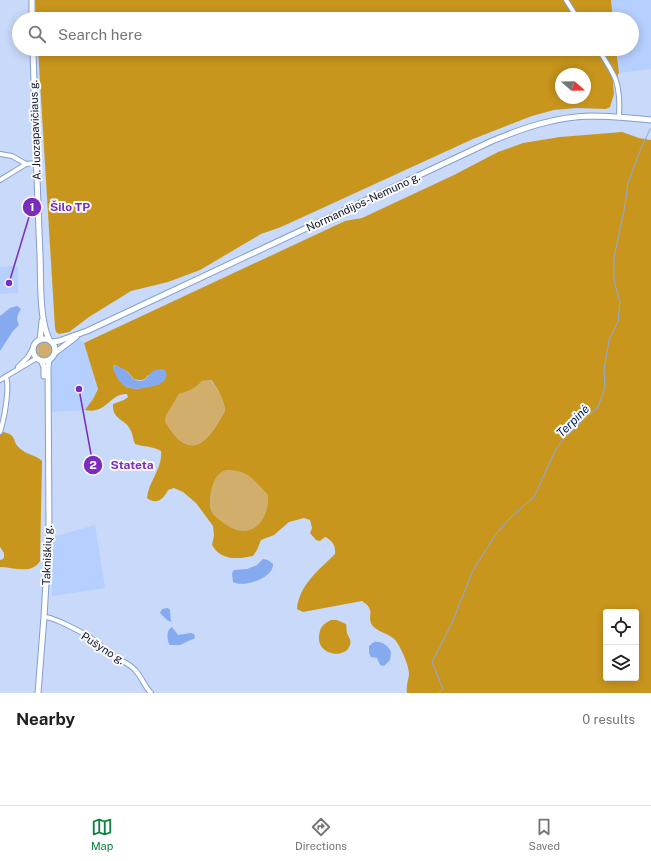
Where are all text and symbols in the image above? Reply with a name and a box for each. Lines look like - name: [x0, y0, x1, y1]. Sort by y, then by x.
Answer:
- search box: [12, 12, 639, 56]
- icon: search: [26, 23, 48, 45]
- text: Search here: [58, 26, 142, 43]
- north arrow: [555, 68, 591, 104]
- street label: A. Juozapavičiaus g.: [27, 80, 43, 180]
- street label: Normandijos-Nemuno g.: [304, 170, 422, 234]
- callout: Šilo TP: [22, 195, 98, 219]
- text: 1: [29, 200, 35, 214]
- text: Šilo TP: [50, 200, 90, 214]
- water label: Terpinė: [554, 402, 592, 440]
- callout: Stateta: [83, 453, 162, 477]
- text: 2: [89, 458, 97, 472]
- text: Stateta: [111, 458, 154, 472]
- street label: Takniškių g.: [40, 525, 54, 585]
- map controls: [603, 609, 639, 681]
- button: locate: [603, 609, 639, 645]
- street label: Pušyno g.: [79, 630, 127, 666]
- button: layers: [603, 645, 639, 681]
- text: Nearby: [16, 709, 75, 729]
- text: 0 results: [582, 712, 635, 727]
- tab: Map: [91, 816, 113, 852]
- tab: Directions: [295, 816, 347, 852]
- tab: Saved: [529, 816, 560, 852]

